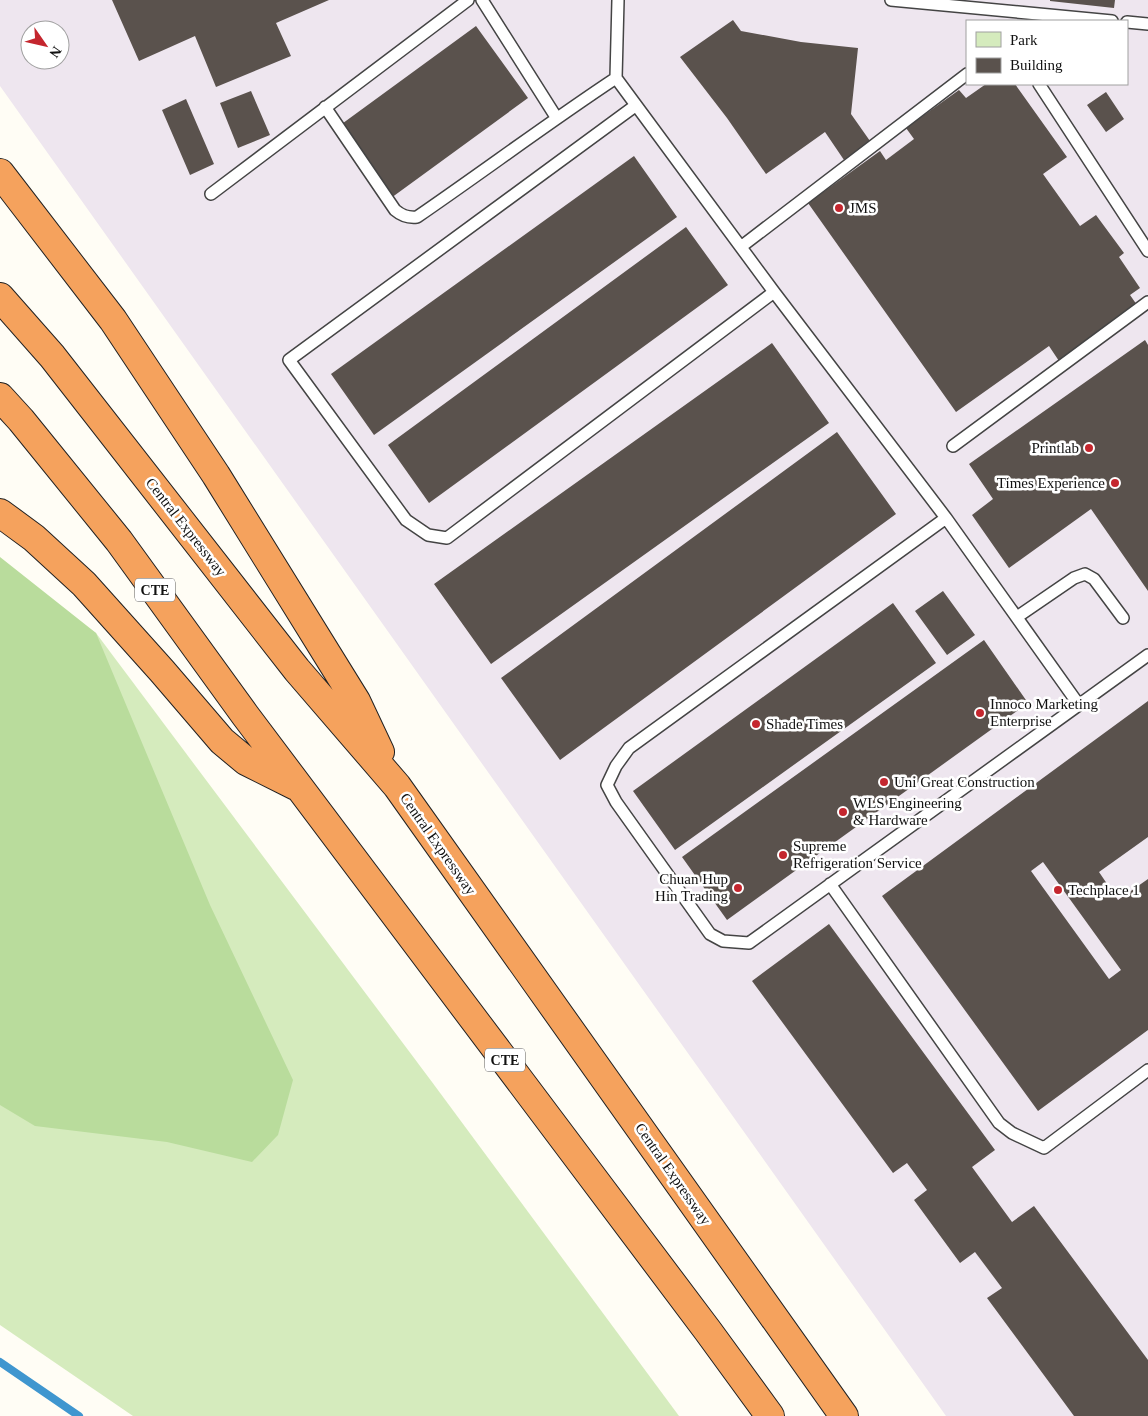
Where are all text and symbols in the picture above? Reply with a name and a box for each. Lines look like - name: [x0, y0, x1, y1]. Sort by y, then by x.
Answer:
- north arrow: [20, 20, 70, 70]
- legend: [966, 20, 1128, 85]
- text: Park: [1010, 32, 1038, 48]
- text: N: [46, 44, 64, 60]
- text: Building: [1010, 57, 1063, 73]
- place label: JMS: [849, 200, 877, 216]
- marker: JMS: [833, 202, 845, 214]
- place label: Printlab: [1032, 440, 1079, 456]
- marker: Printlab: [1083, 442, 1095, 454]
- street label: Central Expressway: [143, 475, 230, 580]
- place label: Times Experience: [997, 475, 1105, 491]
- marker: Times Experience: [1109, 477, 1121, 489]
- road number: CTE: [135, 578, 175, 602]
- place label: Innoco Marketing Enterprise: [990, 696, 1098, 729]
- marker: Innoco Marketing Enterprise: [974, 707, 986, 719]
- place label: Shade Times: [766, 716, 843, 732]
- marker: Shade Times: [750, 718, 762, 730]
- place label: Uni Great Construction: [894, 774, 1035, 790]
- marker: Uni Great Construction: [878, 776, 890, 788]
- street label: Central Expressway: [397, 790, 479, 898]
- place label: WLS Engineering & Hardware: [853, 795, 962, 828]
- marker: WLS Engineering & Hardware: [837, 806, 849, 818]
- place label: Supreme Refrigeration Service: [793, 838, 922, 871]
- marker: Supreme Refrigeration Service: [777, 849, 789, 861]
- place label: Chuan Hup Hin Trading: [655, 871, 728, 904]
- marker: Chuan Hup Hin Trading: [732, 882, 744, 894]
- place label: Techplace 1: [1068, 882, 1140, 898]
- marker: Techplace 1: [1052, 884, 1064, 896]
- road number: CTE: [485, 1048, 525, 1072]
- street label: Central Expressway: [632, 1120, 714, 1228]

